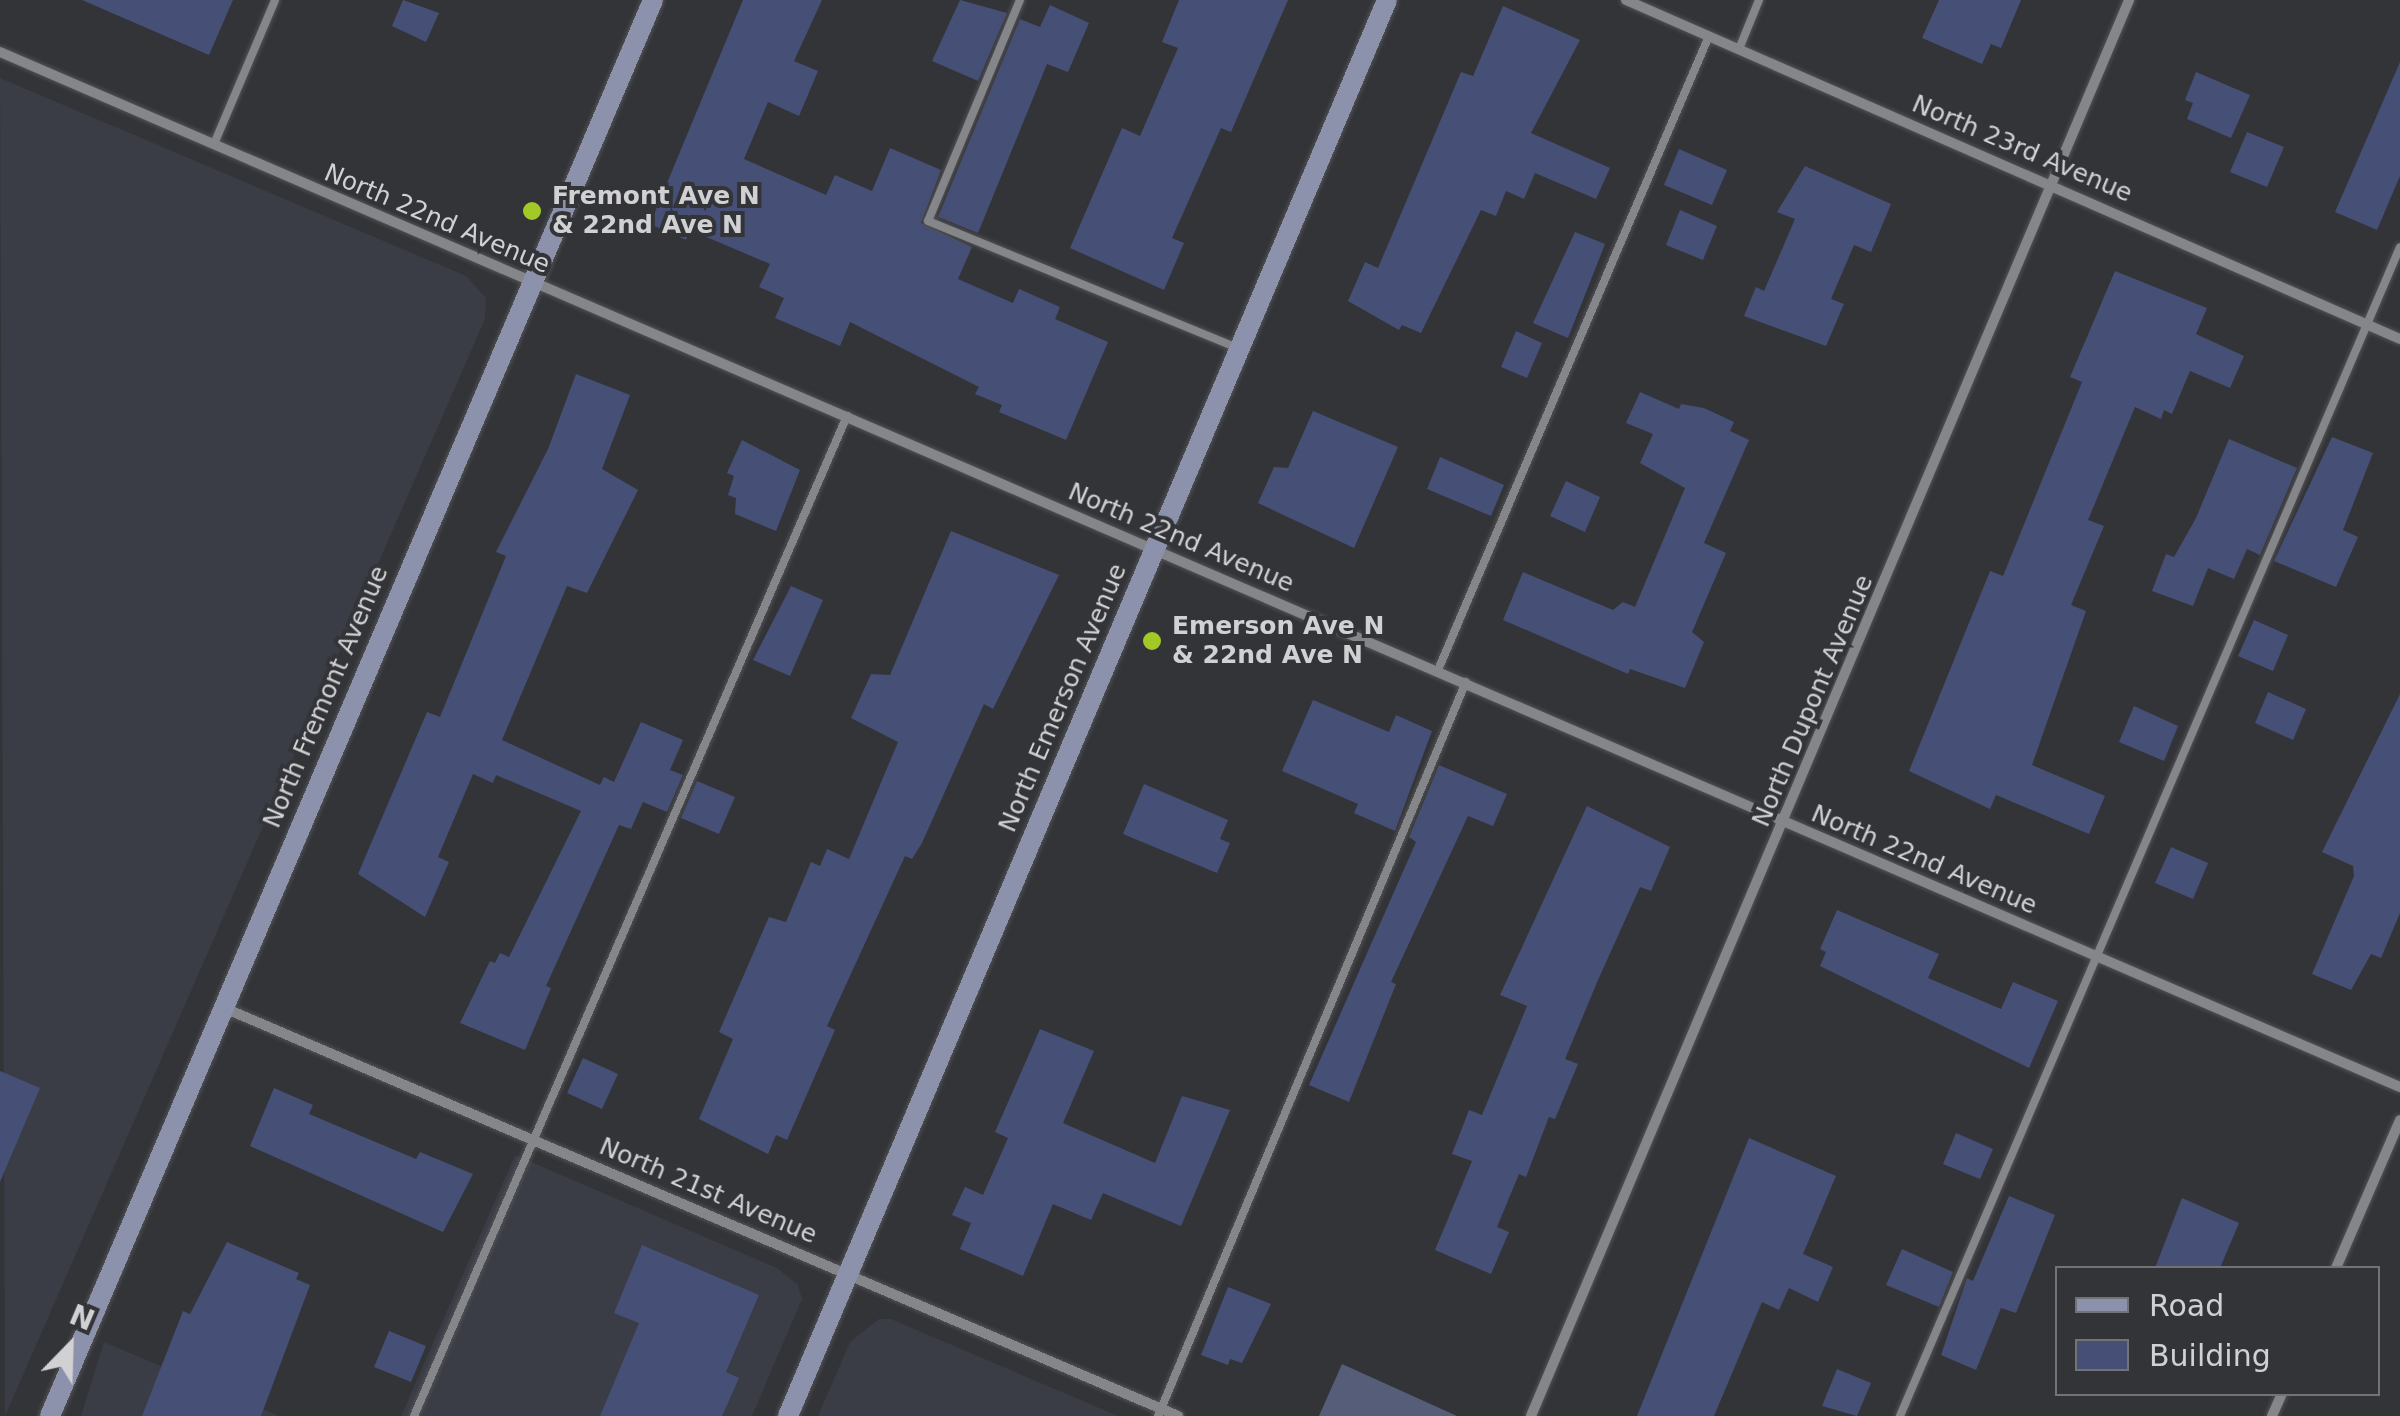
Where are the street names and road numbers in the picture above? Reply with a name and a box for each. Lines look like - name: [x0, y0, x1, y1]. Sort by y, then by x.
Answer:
- street label: North 23rd Avenue: [1907, 89, 2137, 209]
- street label: North 22nd Avenue: [320, 158, 554, 280]
- street label: North 22nd Avenue: [1064, 477, 1298, 599]
- street label: North Emerson Avenue: [993, 559, 1133, 837]
- street label: North Fremont Avenue: [257, 562, 395, 832]
- street label: North Dupont Avenue: [1746, 571, 1880, 831]
- street label: North 22nd Avenue: [1807, 799, 2041, 921]
- street label: North 21st Avenue: [595, 1132, 821, 1250]

